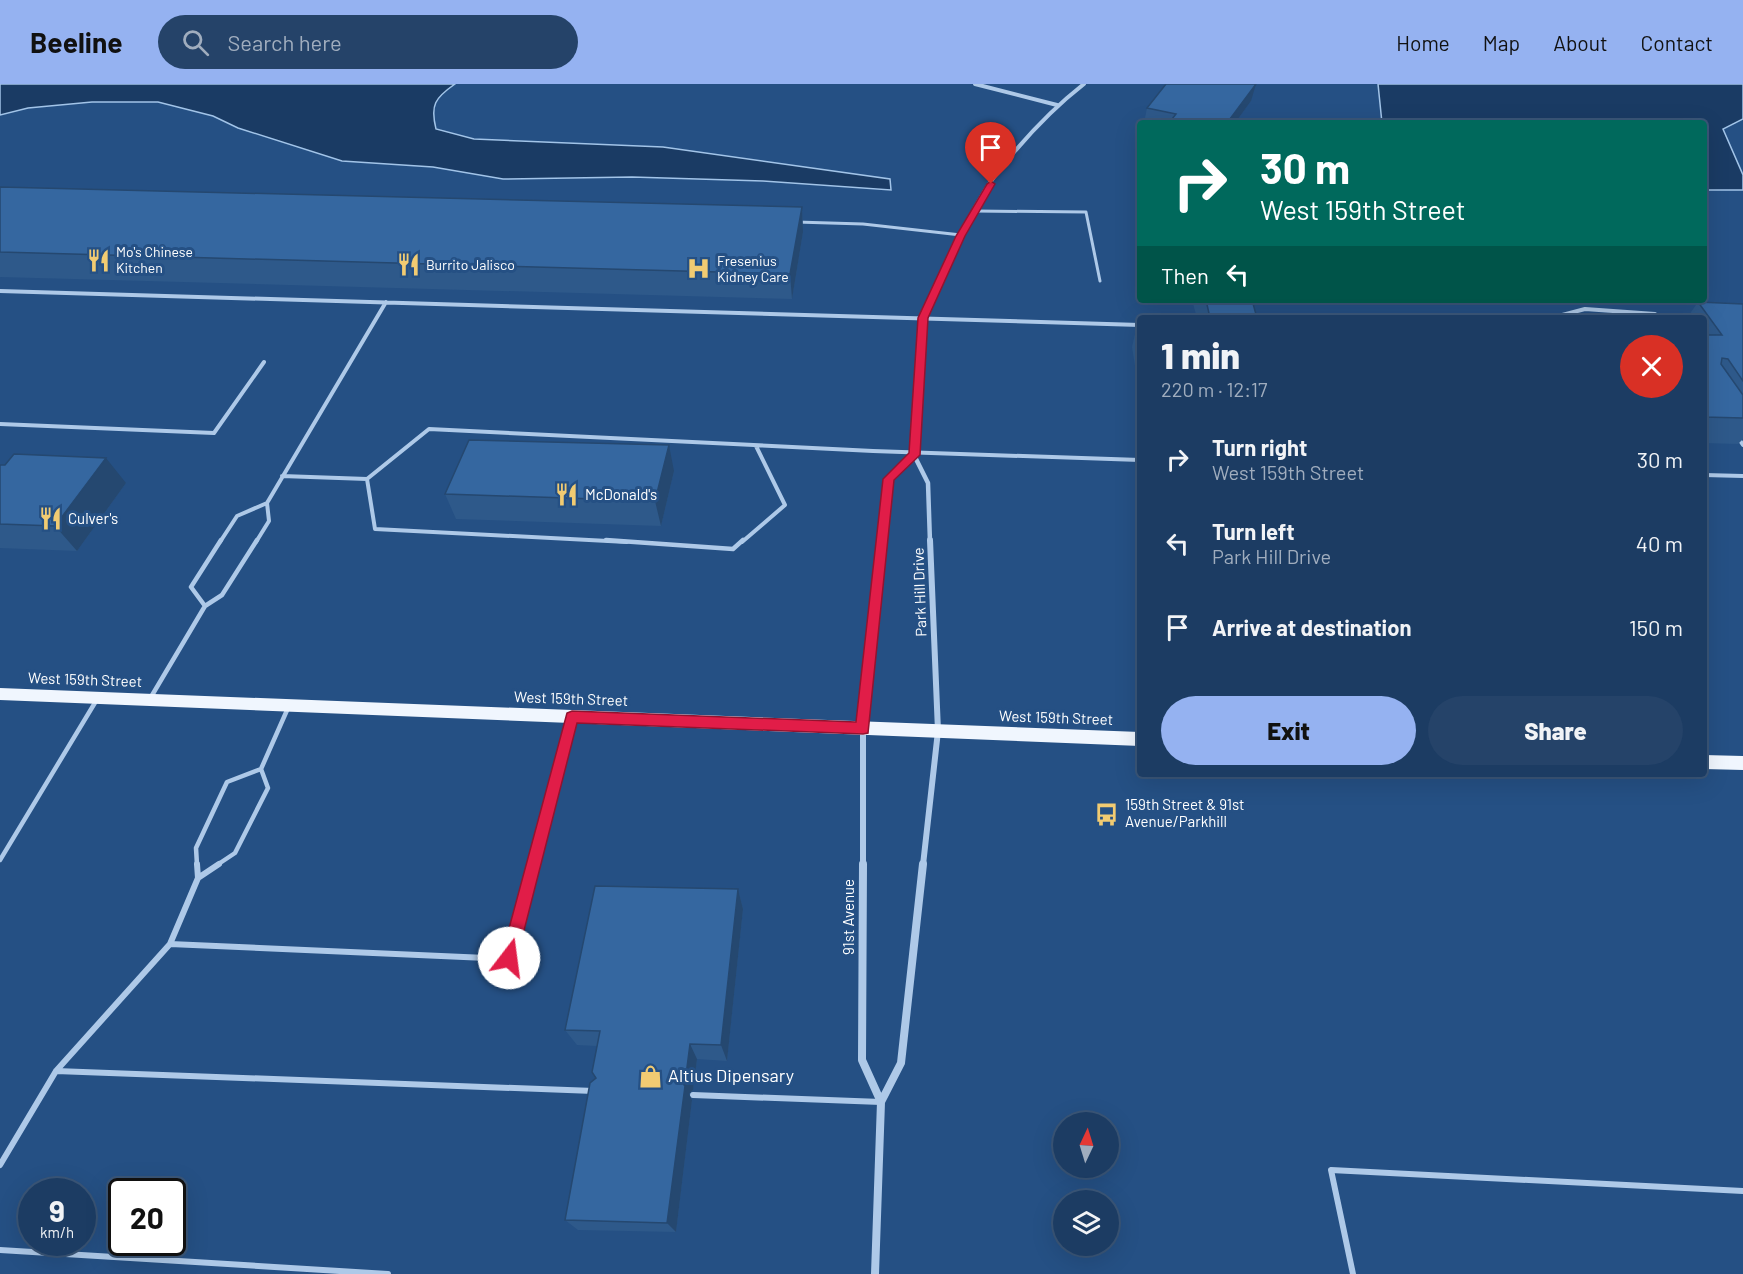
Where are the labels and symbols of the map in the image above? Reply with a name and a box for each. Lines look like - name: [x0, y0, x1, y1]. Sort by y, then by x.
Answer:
- pin: [965, 122, 1016, 184]
- place label: Mo's Chinese Kitchen: [116, 243, 193, 276]
- restaurant icon: Mo's Chinese Kitchen: [85, 247, 111, 273]
- restaurant icon: Burrito Jalisco: [395, 252, 421, 278]
- place label: Fresenius Kidney Care: [717, 252, 789, 285]
- place label: Burrito Jalisco: [426, 256, 515, 273]
- hospital icon: Fresenius Kidney Care: [686, 256, 712, 282]
- restaurant icon: McDonald's: [554, 482, 580, 508]
- place label: McDonald's: [585, 485, 657, 503]
- restaurant icon: Culver's: [37, 506, 63, 532]
- place label: Culver's: [68, 509, 118, 527]
- street label: Park Hill Drive: [908, 547, 930, 637]
- street label: West 159th Street: [28, 668, 142, 690]
- street label: West 159th Street: [514, 687, 628, 709]
- street label: West 159th Street: [999, 706, 1113, 728]
- place label: 159th Street & 91st Avenue/Parkhill: [1125, 795, 1245, 830]
- bus stop icon: 159th Street & 91st Avenue/Parkhill: [1094, 801, 1120, 827]
- street label: 91st Avenue: [839, 879, 857, 955]
- position arrow: [477, 926, 541, 990]
- shop icon: Altius Dipensary: [637, 1063, 663, 1089]
- place label: Altius Dipensary: [668, 1064, 794, 1086]
- north arrow: [1053, 1112, 1119, 1178]
- speed limit sign: 20: [108, 1178, 186, 1256]

